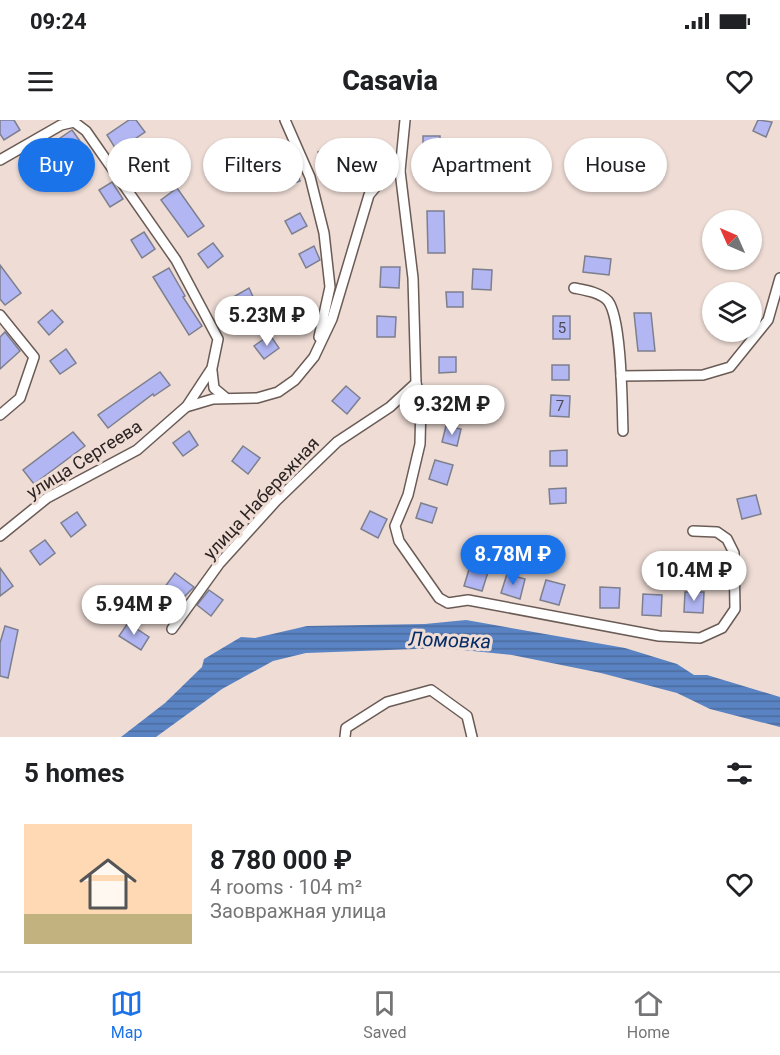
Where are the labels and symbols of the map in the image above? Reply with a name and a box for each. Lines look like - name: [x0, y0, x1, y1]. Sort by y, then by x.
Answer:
- north arrow: [702, 210, 762, 270]
- pin: 5.23M ₽: [212, 296, 322, 347]
- house number: 5: [558, 319, 566, 337]
- pin: 9.32M ₽: [397, 385, 507, 436]
- house number: 7: [556, 397, 564, 415]
- street label: улица Сергеева: [23, 415, 145, 503]
- street label: улица Набережная: [199, 433, 323, 563]
- pin: 8.78M ₽: [458, 535, 568, 586]
- pin: 10.4M ₽: [639, 551, 749, 602]
- pin: 5.94M ₽: [79, 585, 189, 636]
- water label: Ломовка: [407, 627, 492, 653]

